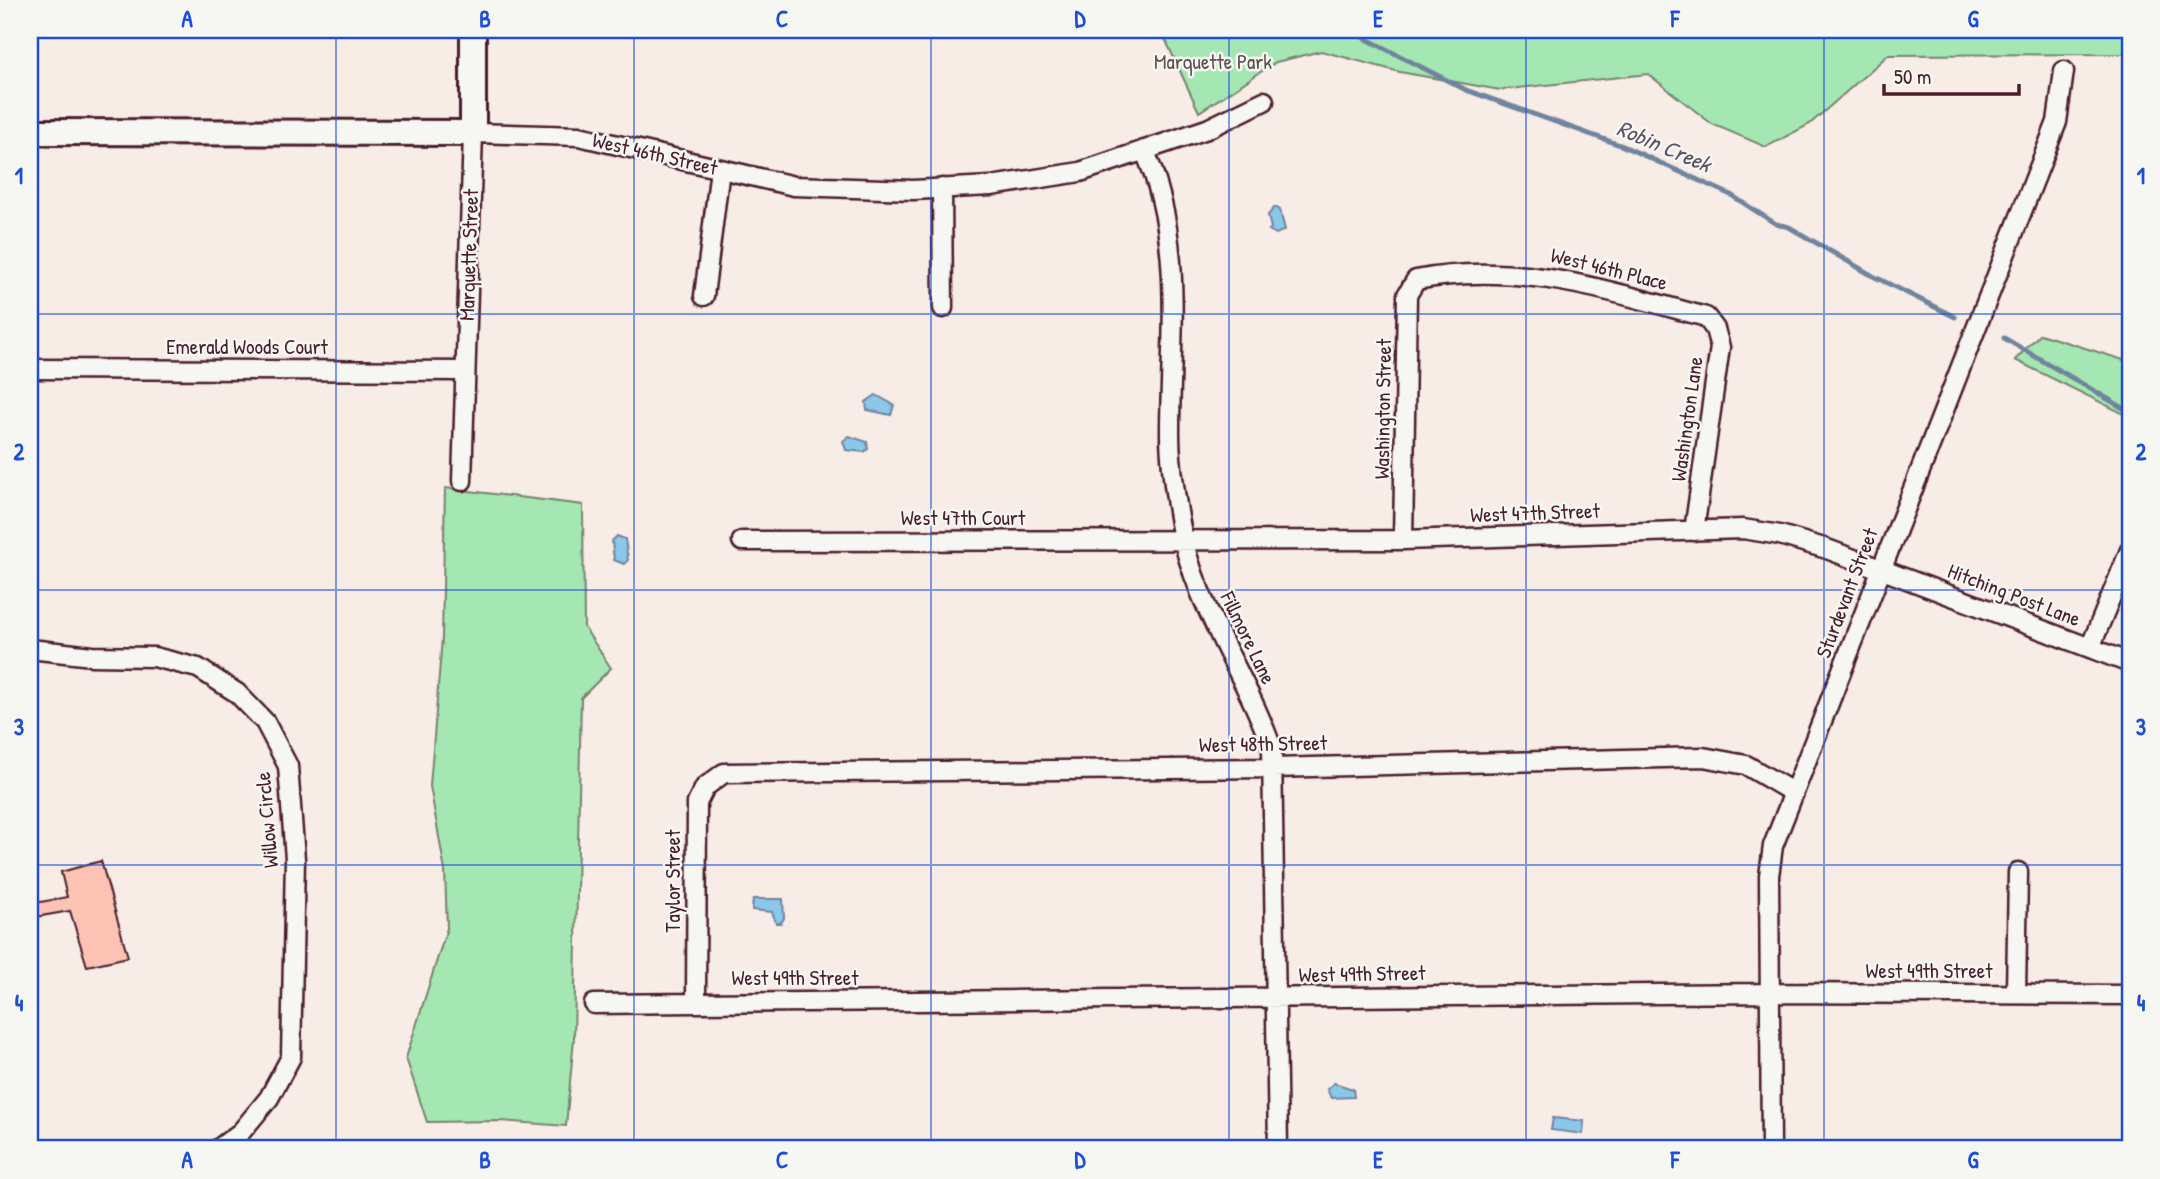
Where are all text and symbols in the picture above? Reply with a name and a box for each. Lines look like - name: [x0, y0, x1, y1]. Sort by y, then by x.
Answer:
- text: A: [181, 3, 193, 34]
- text: B: [479, 3, 491, 34]
- text: C: [776, 3, 788, 34]
- text: D: [1075, 3, 1087, 34]
- text: E: [1373, 3, 1384, 34]
- text: F: [1670, 3, 1681, 34]
- text: G: [1967, 3, 1979, 34]
- park label: Marquette Park: [1154, 47, 1272, 76]
- scale bar: [1884, 52, 2018, 96]
- text: 50 m: [1894, 62, 1931, 91]
- water label: Robin Creek: [1612, 112, 1718, 180]
- street label: West 46th Street: [590, 125, 721, 182]
- text: 1: [15, 160, 23, 191]
- text: 1: [2137, 160, 2145, 191]
- street label: Marquette Street: [452, 188, 485, 321]
- street label: West 46th Place: [1548, 240, 1670, 297]
- street label: Emerald Woods Court: [166, 332, 329, 361]
- street label: Washington Street: [1367, 338, 1398, 479]
- street label: Washington Lane: [1663, 355, 1710, 483]
- text: 2: [14, 436, 25, 467]
- text: 2: [2136, 436, 2147, 467]
- street label: West 47th Street: [1470, 496, 1601, 529]
- street label: West 47th Court: [901, 503, 1026, 532]
- street label: Sturdevant Street: [1808, 523, 1885, 662]
- street label: Hitching Post Lane: [1944, 556, 2085, 633]
- street label: Fillmore Lane: [1213, 586, 1283, 689]
- text: 3: [14, 711, 24, 742]
- text: 3: [2136, 711, 2146, 742]
- street label: West 48th Street: [1199, 728, 1328, 759]
- street label: Willow Circle: [248, 771, 285, 869]
- street label: Taylor Street: [658, 829, 687, 932]
- street label: West 49th Street: [1866, 956, 1993, 985]
- street label: West 49th Street: [1298, 958, 1426, 989]
- street label: West 49th Street: [732, 963, 859, 992]
- text: 4: [15, 987, 24, 1018]
- text: 4: [2137, 987, 2146, 1018]
- text: A: [181, 1144, 193, 1175]
- text: B: [479, 1144, 491, 1175]
- text: C: [776, 1144, 788, 1175]
- text: D: [1075, 1144, 1087, 1175]
- text: E: [1373, 1144, 1384, 1175]
- text: F: [1670, 1144, 1681, 1175]
- text: G: [1967, 1144, 1979, 1175]

